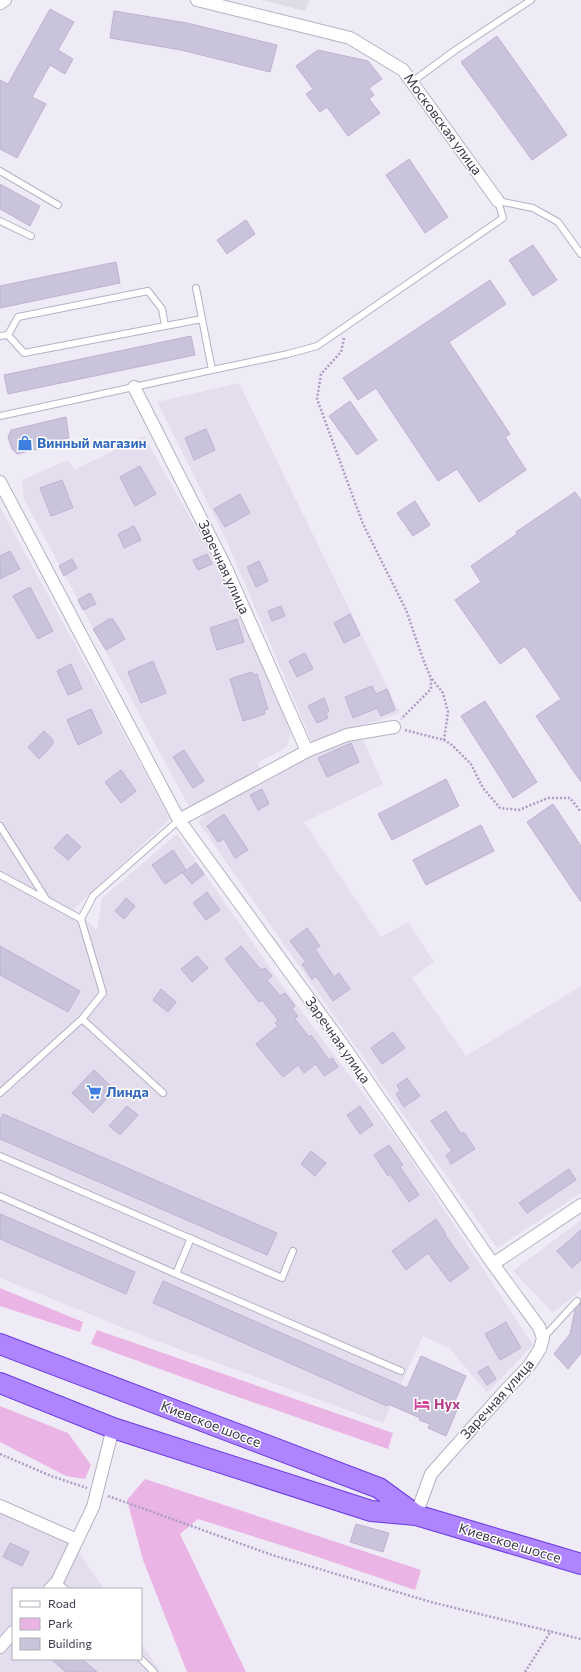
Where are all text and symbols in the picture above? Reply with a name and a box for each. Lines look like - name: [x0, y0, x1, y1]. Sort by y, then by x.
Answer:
- street label: Московская улица: [401, 70, 486, 178]
- shop icon: Винный магазин: [16, 434, 34, 452]
- place label: Винный магазин: [37, 434, 147, 451]
- street label: Заречная улица: [195, 517, 254, 617]
- street label: Заречная улица: [302, 993, 375, 1086]
- supermarket icon: Линда: [85, 1083, 103, 1101]
- place label: Линда: [106, 1083, 149, 1100]
- street label: Заречная улица: [456, 1355, 537, 1442]
- hotel icon: Нух: [413, 1395, 431, 1413]
- place label: Нух: [434, 1395, 460, 1412]
- street label: Киевское шоссе: [159, 1397, 264, 1450]
- street label: Киевское шоссе: [457, 1519, 563, 1566]
- legend: [12, 1588, 142, 1660]
- text: Road: [48, 1596, 76, 1610]
- text: Park: [48, 1616, 74, 1630]
- text: Building: [48, 1636, 92, 1650]

